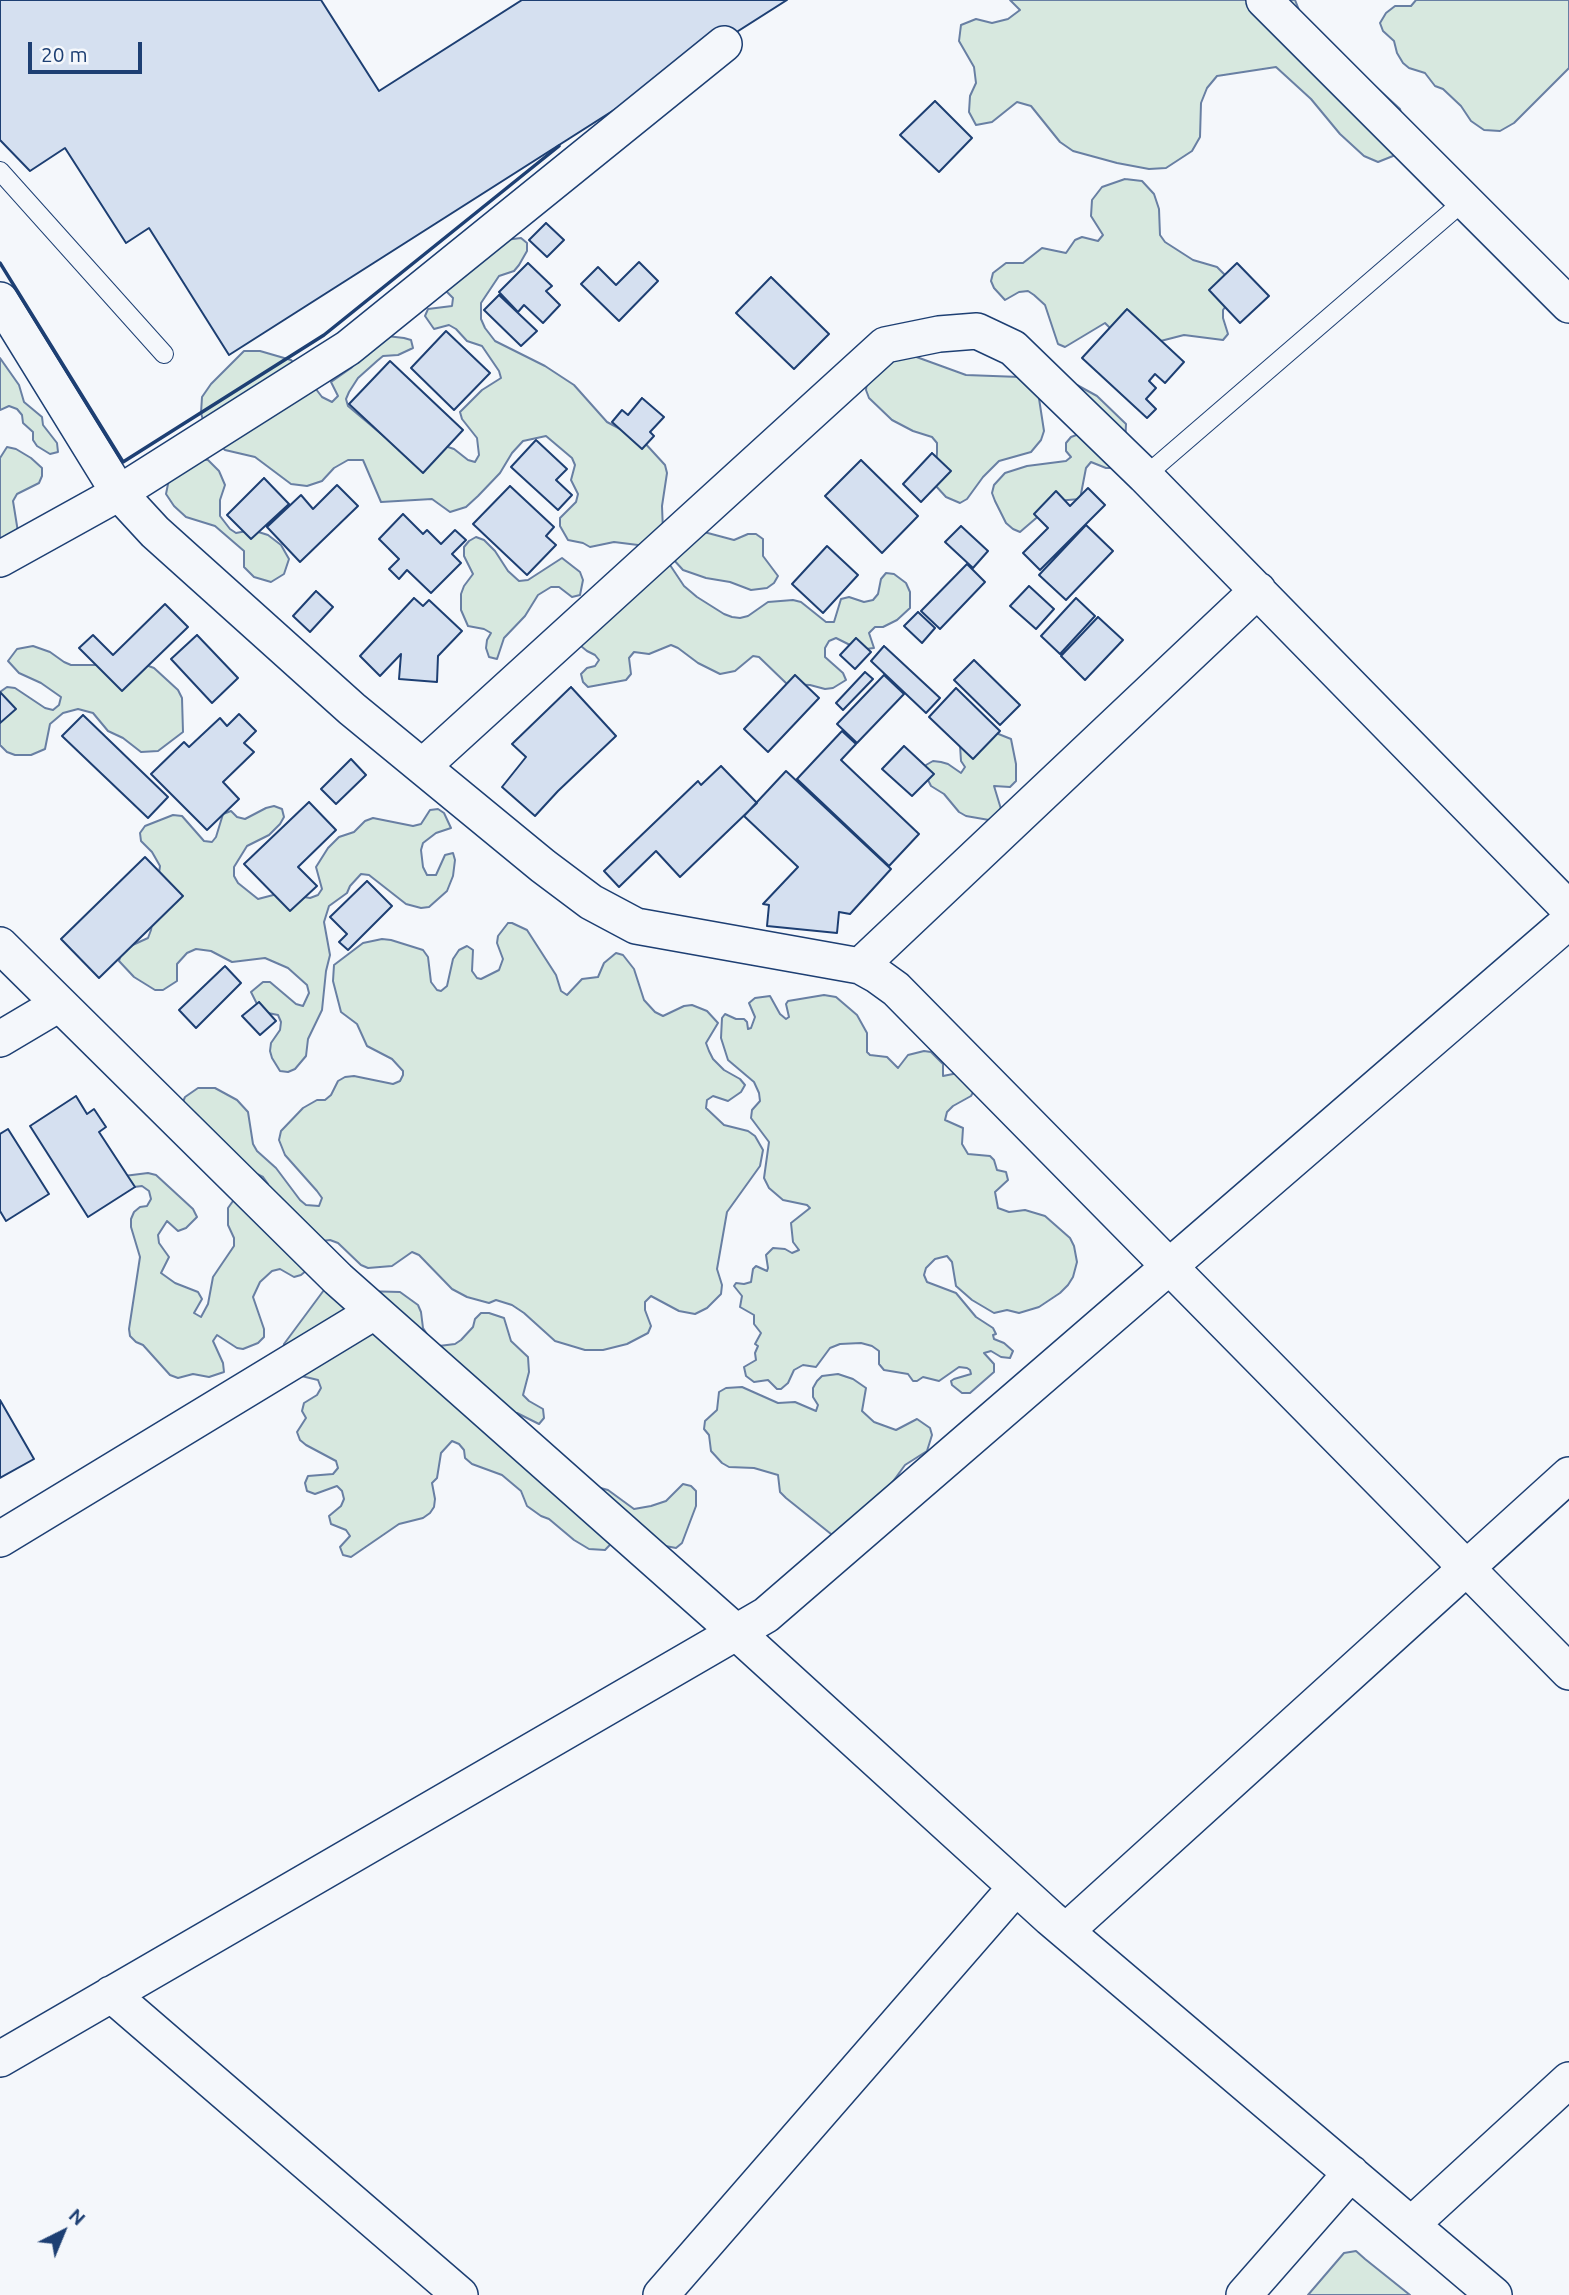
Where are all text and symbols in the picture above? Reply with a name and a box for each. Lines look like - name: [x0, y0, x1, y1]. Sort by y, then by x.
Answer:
- scale bar: [32, 28, 145, 72]
- text: 20 m: [41, 42, 88, 66]
- north arrow: [28, 2197, 98, 2267]
- text: N: [65, 2204, 90, 2230]

